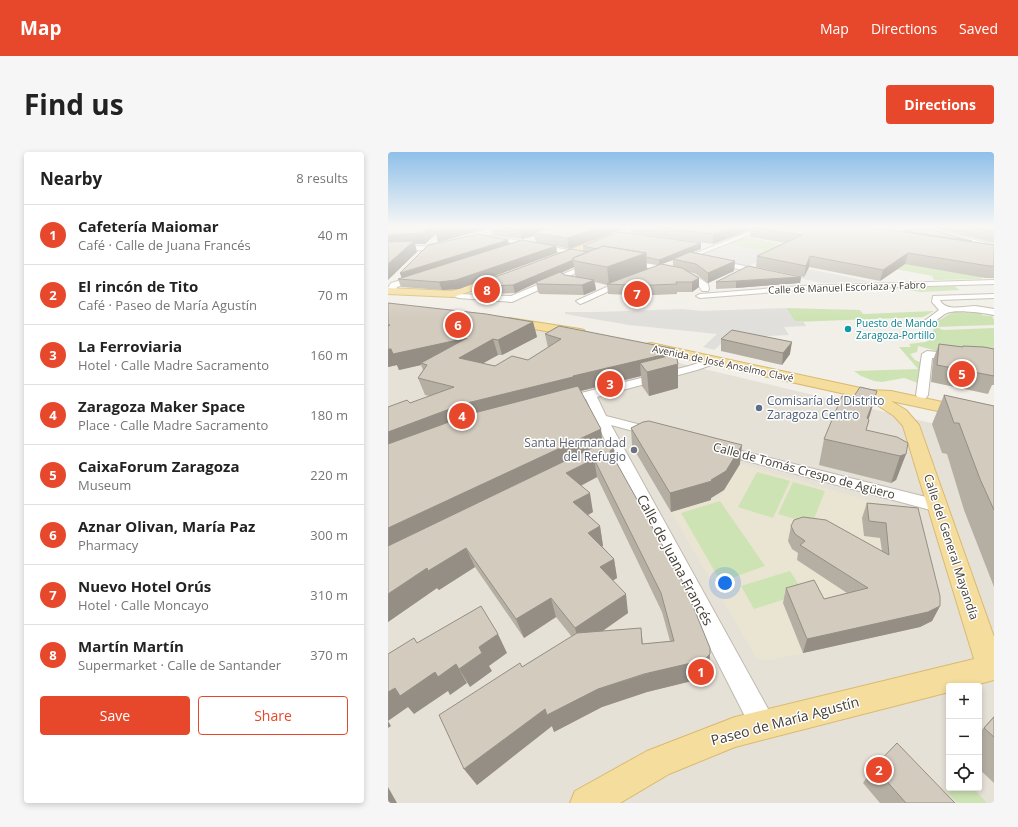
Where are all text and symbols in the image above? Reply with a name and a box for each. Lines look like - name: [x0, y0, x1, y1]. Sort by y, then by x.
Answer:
- text: Map: [20, 15, 61, 41]
- text: Map: [820, 19, 849, 38]
- text: Directions: [871, 19, 937, 38]
- text: Saved: [959, 19, 998, 38]
- text: Find us: [24, 85, 124, 123]
- button: Directions: [886, 85, 994, 124]
- text: Nearby: [40, 167, 102, 190]
- text: 8 results: [296, 169, 348, 187]
- text: Cafetería Maiomar: [78, 216, 219, 236]
- text: 1: [49, 226, 57, 244]
- text: 40 m: [318, 226, 348, 244]
- text: Café · Calle de Juana Francés: [78, 236, 251, 254]
- pin: 8: [474, 275, 500, 305]
- text: El rincón de Tito: [78, 276, 198, 296]
- street label: Calle de Manuel Escoriaza y Fabro: [768, 277, 926, 297]
- pin: 7: [624, 279, 650, 309]
- text: 2: [49, 286, 57, 304]
- text: 70 m: [318, 286, 348, 304]
- text: Café · Paseo de María Agustín: [78, 296, 257, 314]
- pin: 6: [445, 310, 471, 340]
- place label: Puesto de Mando Zaragoza-Portillo: [856, 316, 938, 342]
- marker: Puesto de Mando Zaragoza-Portillo: [843, 324, 853, 334]
- text: La Ferroviaria: [78, 336, 182, 356]
- street label: Avenida de José Anselmo Clavé: [651, 341, 795, 385]
- text: 3: [49, 346, 57, 364]
- text: 160 m: [310, 346, 348, 364]
- text: Hotel · Calle Madre Sacramento: [78, 356, 269, 374]
- pin: 5: [949, 359, 975, 389]
- pin: 3: [597, 369, 623, 399]
- place label: Comisaría de Distrito Zaragoza Centro: [767, 392, 884, 423]
- text: Zaragoza Maker Space: [78, 396, 245, 416]
- pin: 4: [449, 401, 475, 431]
- marker: Comisaría de Distrito Zaragoza Centro: [754, 403, 764, 413]
- text: 4: [49, 406, 57, 424]
- text: 180 m: [310, 406, 348, 424]
- text: Place · Calle Madre Sacramento: [78, 416, 268, 434]
- place label: Santa Hermandad del Refugio: [524, 434, 626, 465]
- street label: Calle de Tomás Crespo de Agüero: [711, 438, 897, 503]
- marker: Santa Hermandad del Refugio: [629, 445, 639, 455]
- text: CaixaForum Zaragoza: [78, 456, 240, 476]
- text: 5: [49, 466, 57, 484]
- text: 220 m: [310, 466, 348, 484]
- street label: Calle del General Mayandía: [920, 472, 983, 622]
- text: Museum: [78, 476, 131, 494]
- street label: Calle de Juana Francés: [633, 491, 718, 629]
- text: Aznar Olivan, María Paz: [78, 516, 255, 536]
- text: 6: [49, 526, 57, 544]
- text: 300 m: [310, 526, 348, 544]
- text: Pharmacy: [78, 536, 138, 554]
- your location: [715, 573, 735, 593]
- text: Nuevo Hotel Orús: [78, 576, 211, 596]
- text: 7: [49, 586, 57, 604]
- text: 310 m: [310, 586, 348, 604]
- text: Hotel · Calle Moncayo: [78, 596, 209, 614]
- text: Martín Martín: [78, 636, 184, 656]
- text: 8: [49, 646, 57, 664]
- text: 370 m: [310, 646, 348, 664]
- text: Supermarket · Calle de Santander: [78, 656, 281, 674]
- pin: 1: [688, 657, 714, 687]
- map controls: [946, 683, 982, 791]
- button: +: [946, 683, 982, 719]
- street label: Paseo de María Agustín: [709, 692, 861, 749]
- button: Save: [40, 696, 190, 735]
- button: Share: [198, 696, 348, 735]
- button: −: [946, 719, 982, 755]
- pin: 2: [866, 755, 892, 785]
- button: locate: [946, 755, 982, 791]

